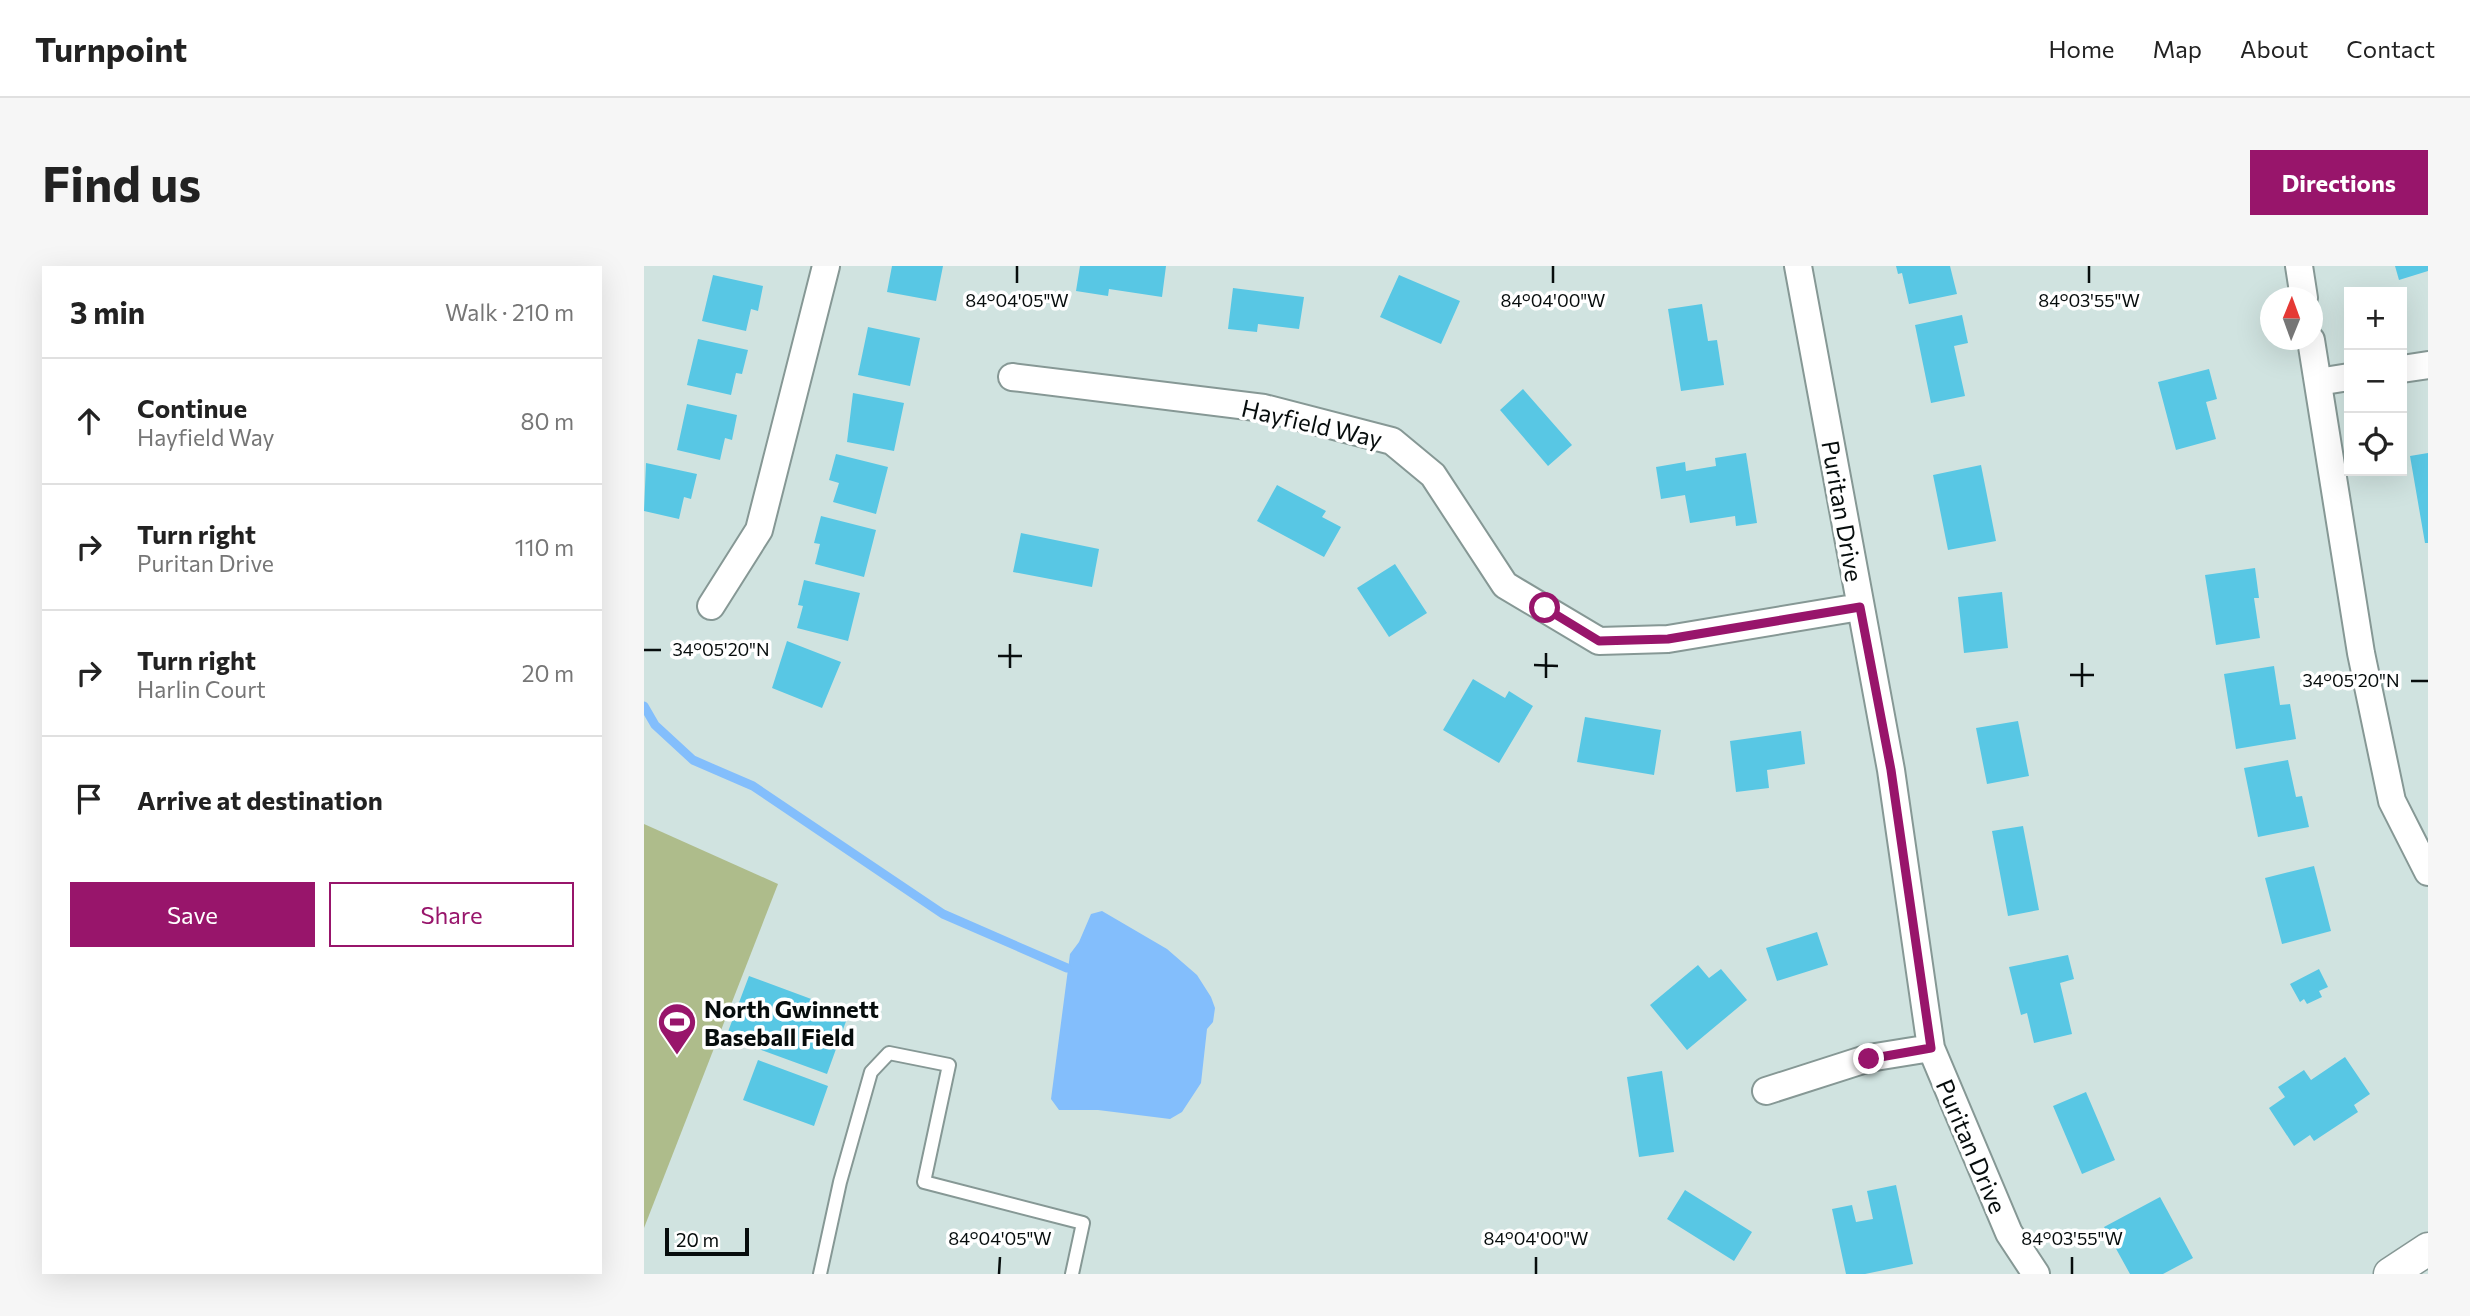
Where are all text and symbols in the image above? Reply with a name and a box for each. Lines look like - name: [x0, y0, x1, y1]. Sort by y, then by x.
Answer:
- text: Turnpoint: [35, 28, 187, 69]
- text: Home: [2049, 34, 2115, 63]
- text: Map: [2153, 34, 2202, 63]
- text: About: [2240, 34, 2308, 63]
- text: Contact: [2346, 34, 2435, 63]
- button: Directions: [2250, 150, 2428, 215]
- text: Find us: [42, 152, 201, 212]
- north arrow: [2260, 287, 2323, 350]
- map controls: [2344, 287, 2407, 476]
- button: +: [2344, 287, 2407, 350]
- text: 84°04'05"W: [965, 289, 1069, 311]
- text: 84°04'00"W: [1501, 289, 1605, 311]
- text: 84°03'55"W: [2038, 289, 2140, 311]
- text: 3 min: [70, 293, 145, 330]
- text: Walk · 210 m: [445, 298, 574, 326]
- button: −: [2344, 350, 2407, 413]
- text: Continue: [137, 392, 247, 423]
- street label: Hayfield Way: [1239, 393, 1385, 453]
- icon: ahead: [70, 402, 108, 440]
- text: 80 m: [521, 407, 574, 435]
- button: locate: [2344, 413, 2407, 476]
- text: Hayfield Way: [137, 423, 274, 451]
- street label: Puritan Drive: [1816, 438, 1870, 584]
- text: Turn right: [137, 518, 256, 549]
- icon: right: [70, 528, 108, 566]
- text: 110 m: [515, 533, 574, 561]
- text: Puritan Drive: [137, 549, 274, 577]
- route start: [1529, 592, 1560, 623]
- text: 34°05'20"N: [672, 638, 770, 660]
- text: Turn right: [137, 644, 256, 675]
- icon: right: [70, 654, 108, 692]
- text: 20 m: [522, 659, 574, 687]
- text: 34°05'20"N: [2302, 669, 2400, 691]
- text: Harlin Court: [137, 675, 266, 703]
- icon: arrive: [70, 780, 108, 818]
- text: Arrive at destination: [137, 784, 383, 815]
- button: Save: [70, 882, 315, 947]
- button: Share: [329, 882, 574, 947]
- place label: North Gwinnett Baseball Field: [704, 994, 879, 1051]
- sports icon: North Gwinnett Baseball Field: [656, 1001, 698, 1056]
- route end: [1853, 1043, 1884, 1074]
- street label: Puritan Drive: [1931, 1075, 2013, 1217]
- scale bar: [665, 1225, 749, 1257]
- text: 84°04'05"W: [948, 1227, 1052, 1249]
- text: 84°04'00"W: [1484, 1227, 1588, 1249]
- text: 84°03'55"W: [2021, 1227, 2123, 1249]
- text: 20 m: [676, 1228, 719, 1251]

